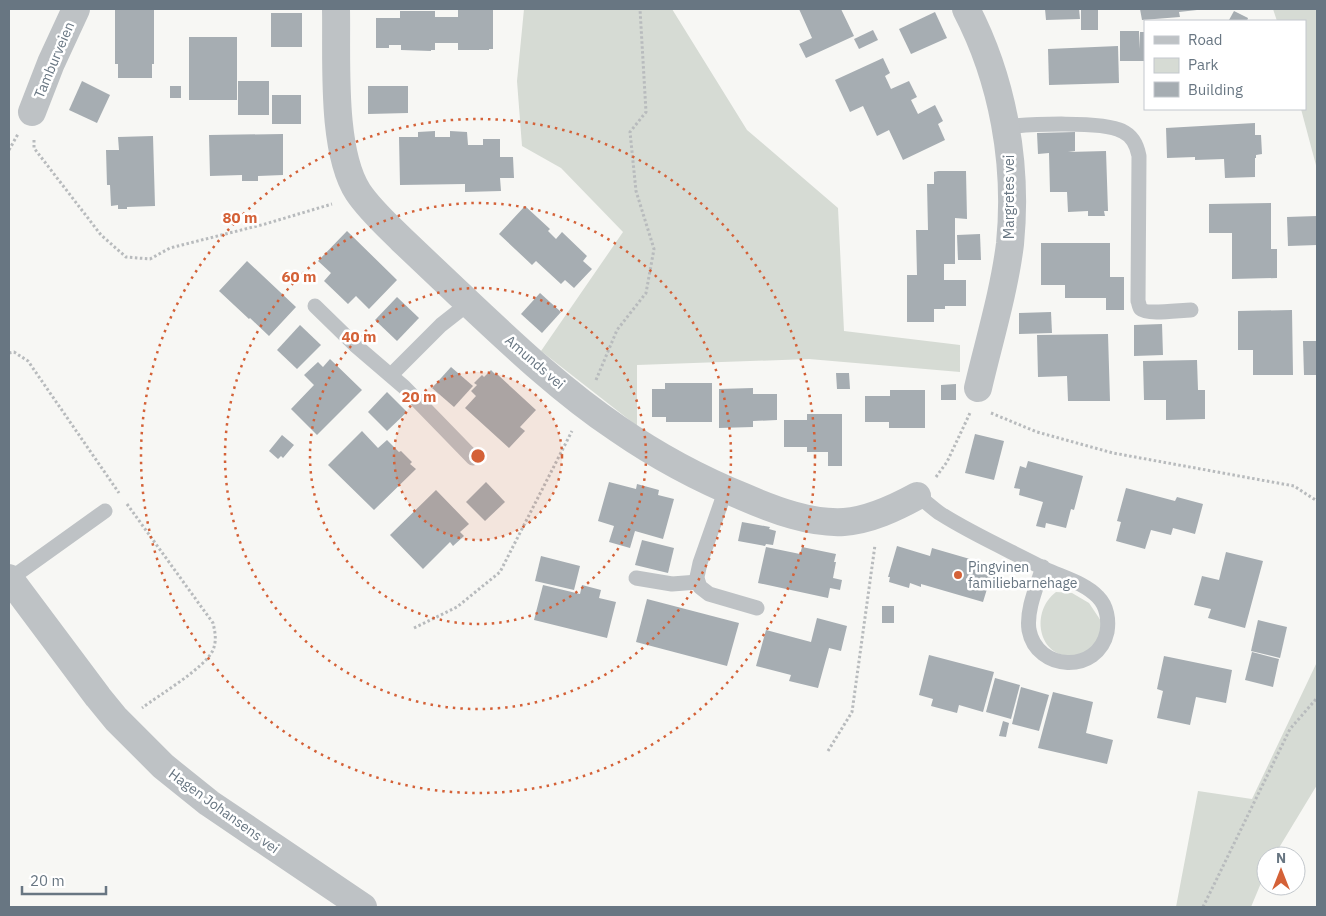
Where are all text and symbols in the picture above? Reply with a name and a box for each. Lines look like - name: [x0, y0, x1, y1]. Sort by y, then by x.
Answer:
- street label: Tamburveien: [30, 19, 78, 101]
- legend: [1144, 20, 1306, 110]
- text: Road: [1188, 30, 1223, 49]
- text: Park: [1188, 55, 1218, 74]
- text: Building: [1188, 80, 1243, 99]
- street label: Margretes vei: [1000, 155, 1018, 239]
- text: 80 m: [223, 208, 257, 227]
- text: 60 m: [282, 267, 316, 286]
- text: 40 m: [342, 327, 376, 346]
- street label: Amunds vei: [501, 331, 569, 393]
- text: 20 m: [402, 387, 436, 406]
- centre of rings: [469, 447, 487, 465]
- place label: Pingvinen familiebarnehage: [968, 558, 1078, 592]
- marker: Pingvinen familiebarnehage: [952, 569, 964, 581]
- street label: Hagen Johansens vei: [165, 765, 283, 857]
- north arrow: [1256, 846, 1306, 896]
- text: N: [1276, 849, 1286, 867]
- scale bar: [22, 864, 106, 896]
- text: 20 m: [30, 871, 65, 890]

